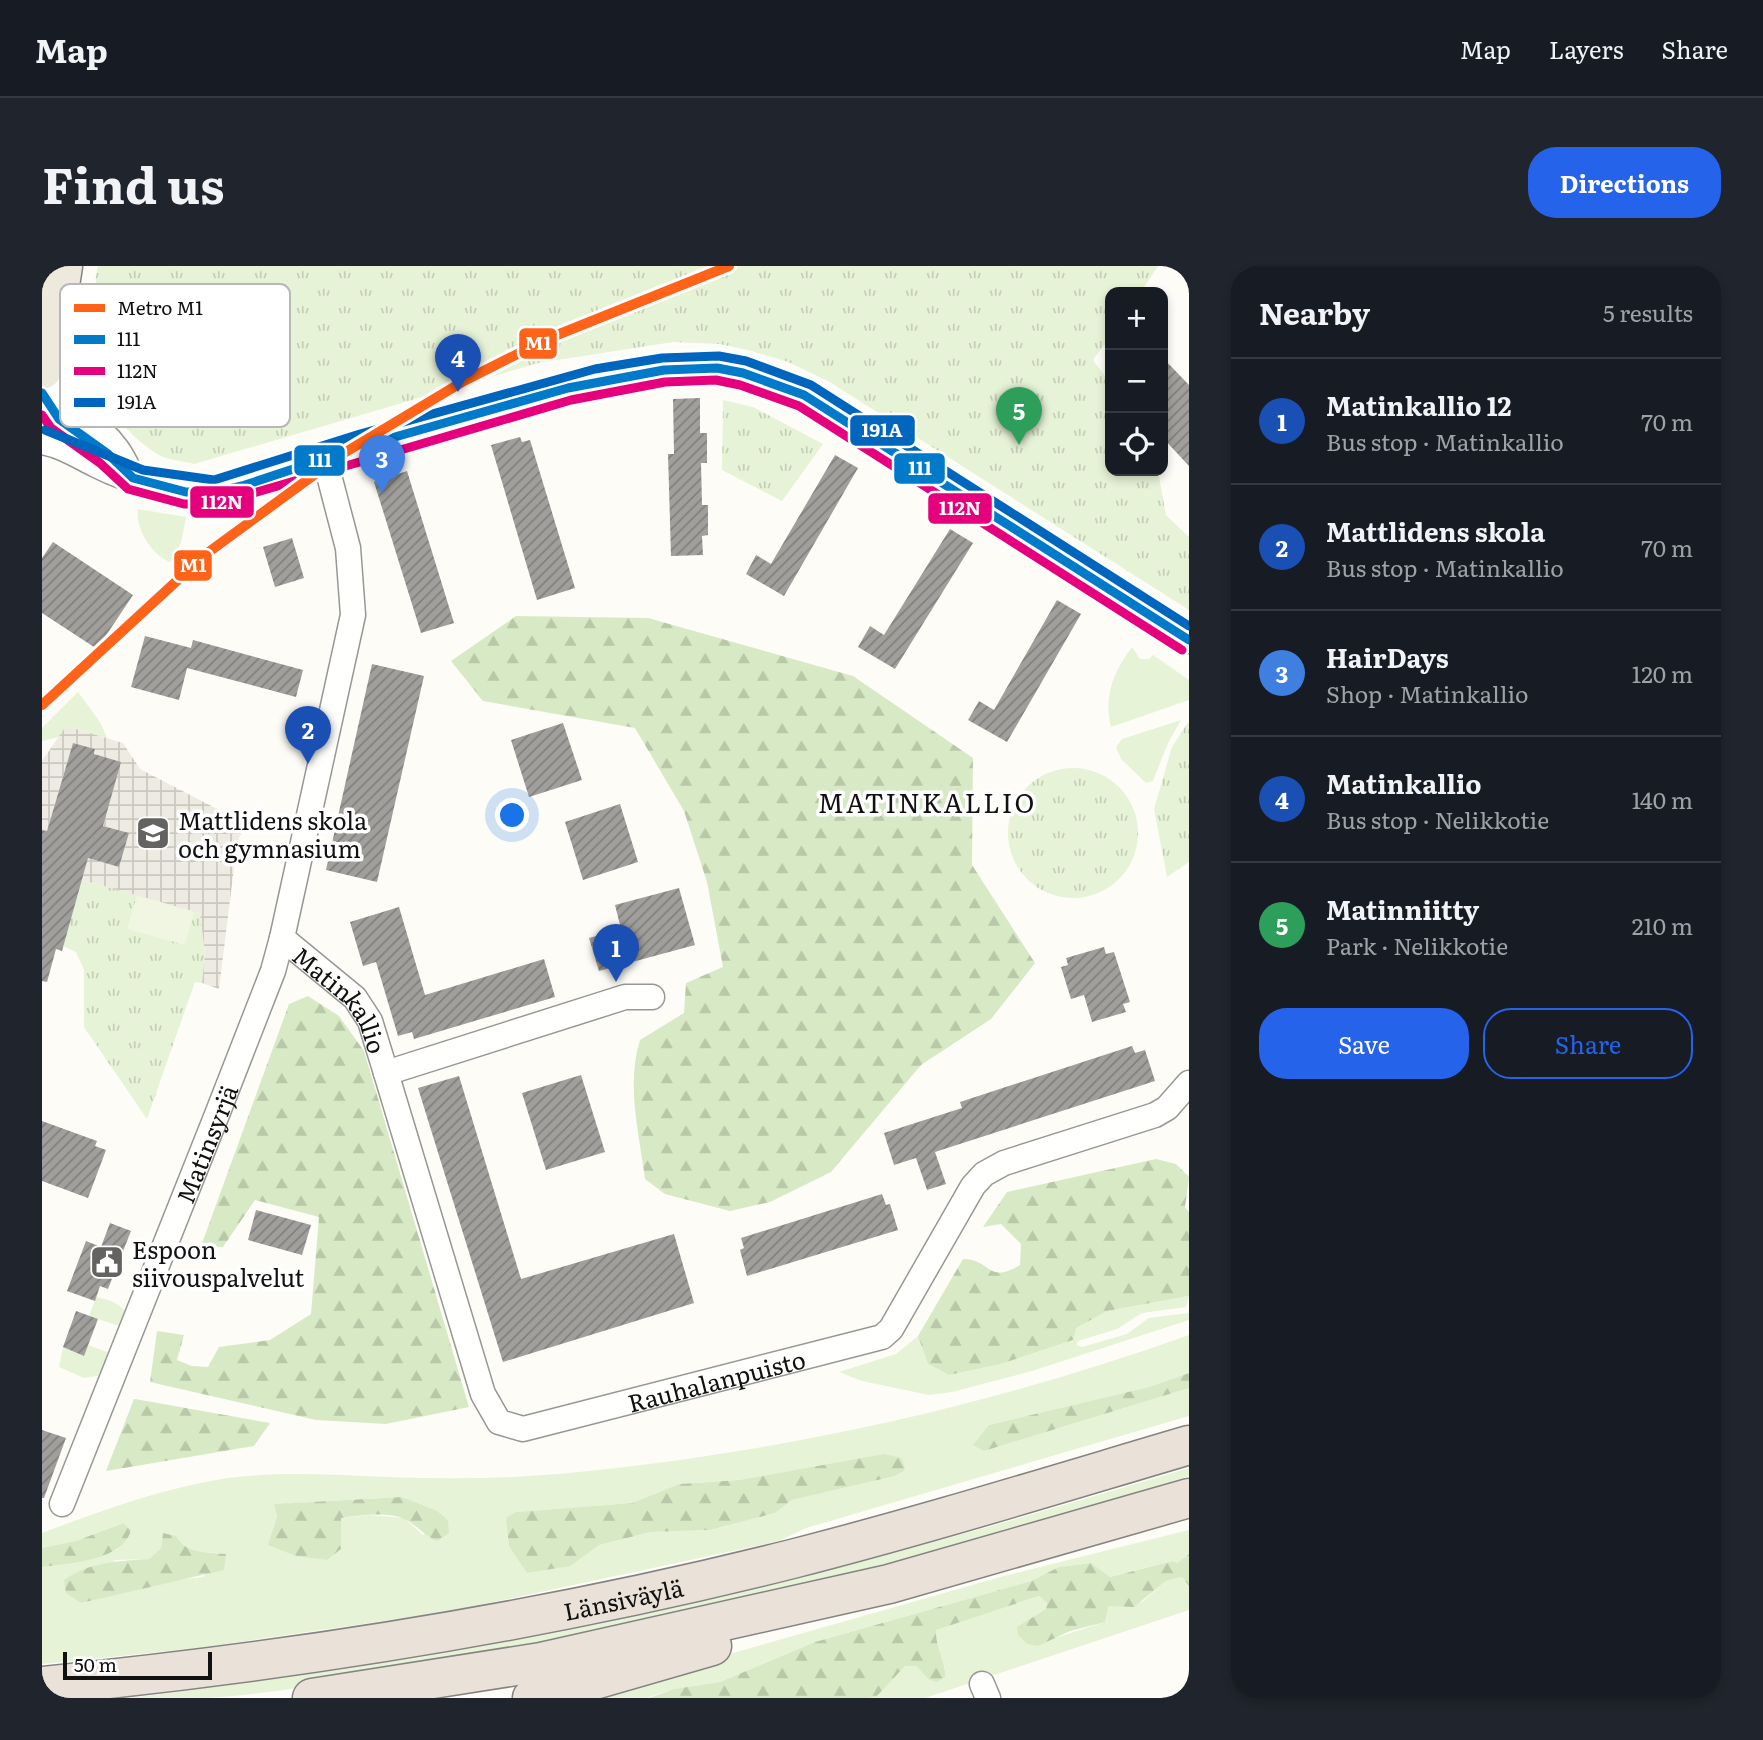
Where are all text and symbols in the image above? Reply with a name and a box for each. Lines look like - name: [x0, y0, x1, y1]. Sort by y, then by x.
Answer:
- text: Map: [35, 24, 108, 73]
- text: Map: [1460, 31, 1511, 66]
- text: Layers: [1549, 31, 1623, 66]
- text: Share: [1661, 31, 1728, 66]
- text: Find us: [42, 146, 225, 219]
- button: Directions: [1528, 147, 1721, 218]
- legend: [60, 284, 290, 427]
- map controls: [1105, 287, 1168, 476]
- button: +: [1105, 287, 1168, 350]
- text: Nearby: [1259, 290, 1370, 334]
- text: Metro M1: [117, 293, 203, 321]
- text: 5 results: [1603, 295, 1693, 329]
- text: 111: [117, 324, 140, 352]
- line badge: M1: [518, 327, 558, 360]
- text: M1: [525, 328, 551, 356]
- pin: 4: [435, 334, 481, 392]
- button: −: [1105, 350, 1168, 413]
- text: 112N: [117, 356, 158, 384]
- text: Matinkallio 12: [1326, 385, 1512, 424]
- text: 191A: [117, 387, 156, 415]
- pin: 5: [996, 387, 1042, 445]
- text: 1: [1277, 404, 1287, 438]
- text: 70 m: [1641, 404, 1693, 438]
- button: locate: [1105, 413, 1168, 476]
- line badge: 191A: [849, 414, 916, 447]
- text: 191A: [861, 415, 903, 443]
- text: Bus stop · Matinkallio: [1326, 424, 1564, 458]
- pin: 3: [359, 435, 405, 493]
- line badge: 111: [293, 444, 346, 477]
- text: 111: [308, 445, 332, 473]
- line badge: 111: [893, 452, 946, 485]
- text: 111: [908, 453, 932, 481]
- line badge: 112N: [189, 485, 255, 519]
- text: 112N: [201, 487, 243, 515]
- line badge: 112N: [927, 492, 993, 525]
- text: 112N: [939, 493, 981, 521]
- text: Mattlidens skola: [1326, 511, 1545, 550]
- text: 2: [1276, 530, 1288, 564]
- text: 70 m: [1641, 530, 1693, 564]
- line badge: M1: [173, 549, 213, 582]
- text: M1: [180, 550, 206, 578]
- text: Bus stop · Matinkallio: [1326, 550, 1564, 584]
- text: HairDays: [1326, 637, 1449, 676]
- text: 3: [1276, 656, 1288, 690]
- text: 120 m: [1632, 656, 1693, 690]
- text: Shop · Matinkallio: [1326, 676, 1529, 710]
- pin: 2: [285, 706, 331, 764]
- text: Matinkallio: [1326, 763, 1482, 802]
- district label: MATINKALLIO: [818, 782, 1036, 821]
- text: 4: [1275, 782, 1289, 816]
- text: 140 m: [1632, 782, 1693, 816]
- your location: [495, 798, 529, 832]
- place label: Mattlidens skola och gymnasium: [178, 802, 367, 865]
- text: Bus stop · Nelikkotie: [1326, 802, 1549, 836]
- school or university icon: Mattlidens skola och gymnasium: [134, 814, 172, 852]
- text: Matinniitty: [1326, 889, 1479, 928]
- text: 5: [1276, 908, 1288, 942]
- text: 210 m: [1632, 908, 1693, 942]
- pin: 1: [593, 924, 639, 982]
- text: Park · Nelikkotie: [1326, 928, 1508, 962]
- street label: Matinkallio: [286, 937, 396, 1057]
- button: Save: [1259, 1008, 1469, 1079]
- button: Share: [1483, 1008, 1693, 1079]
- street label: Matinsyrjä: [166, 1079, 245, 1208]
- place label: Espoon siivouspalvelut: [132, 1231, 305, 1294]
- public building icon: Espoon siivouspalvelut: [88, 1243, 126, 1281]
- street label: Rauhalanpuisto: [624, 1340, 809, 1419]
- street label: Länsiväylä: [560, 1568, 686, 1627]
- scale bar: [63, 1649, 212, 1681]
- text: 50 m: [74, 1650, 117, 1678]

